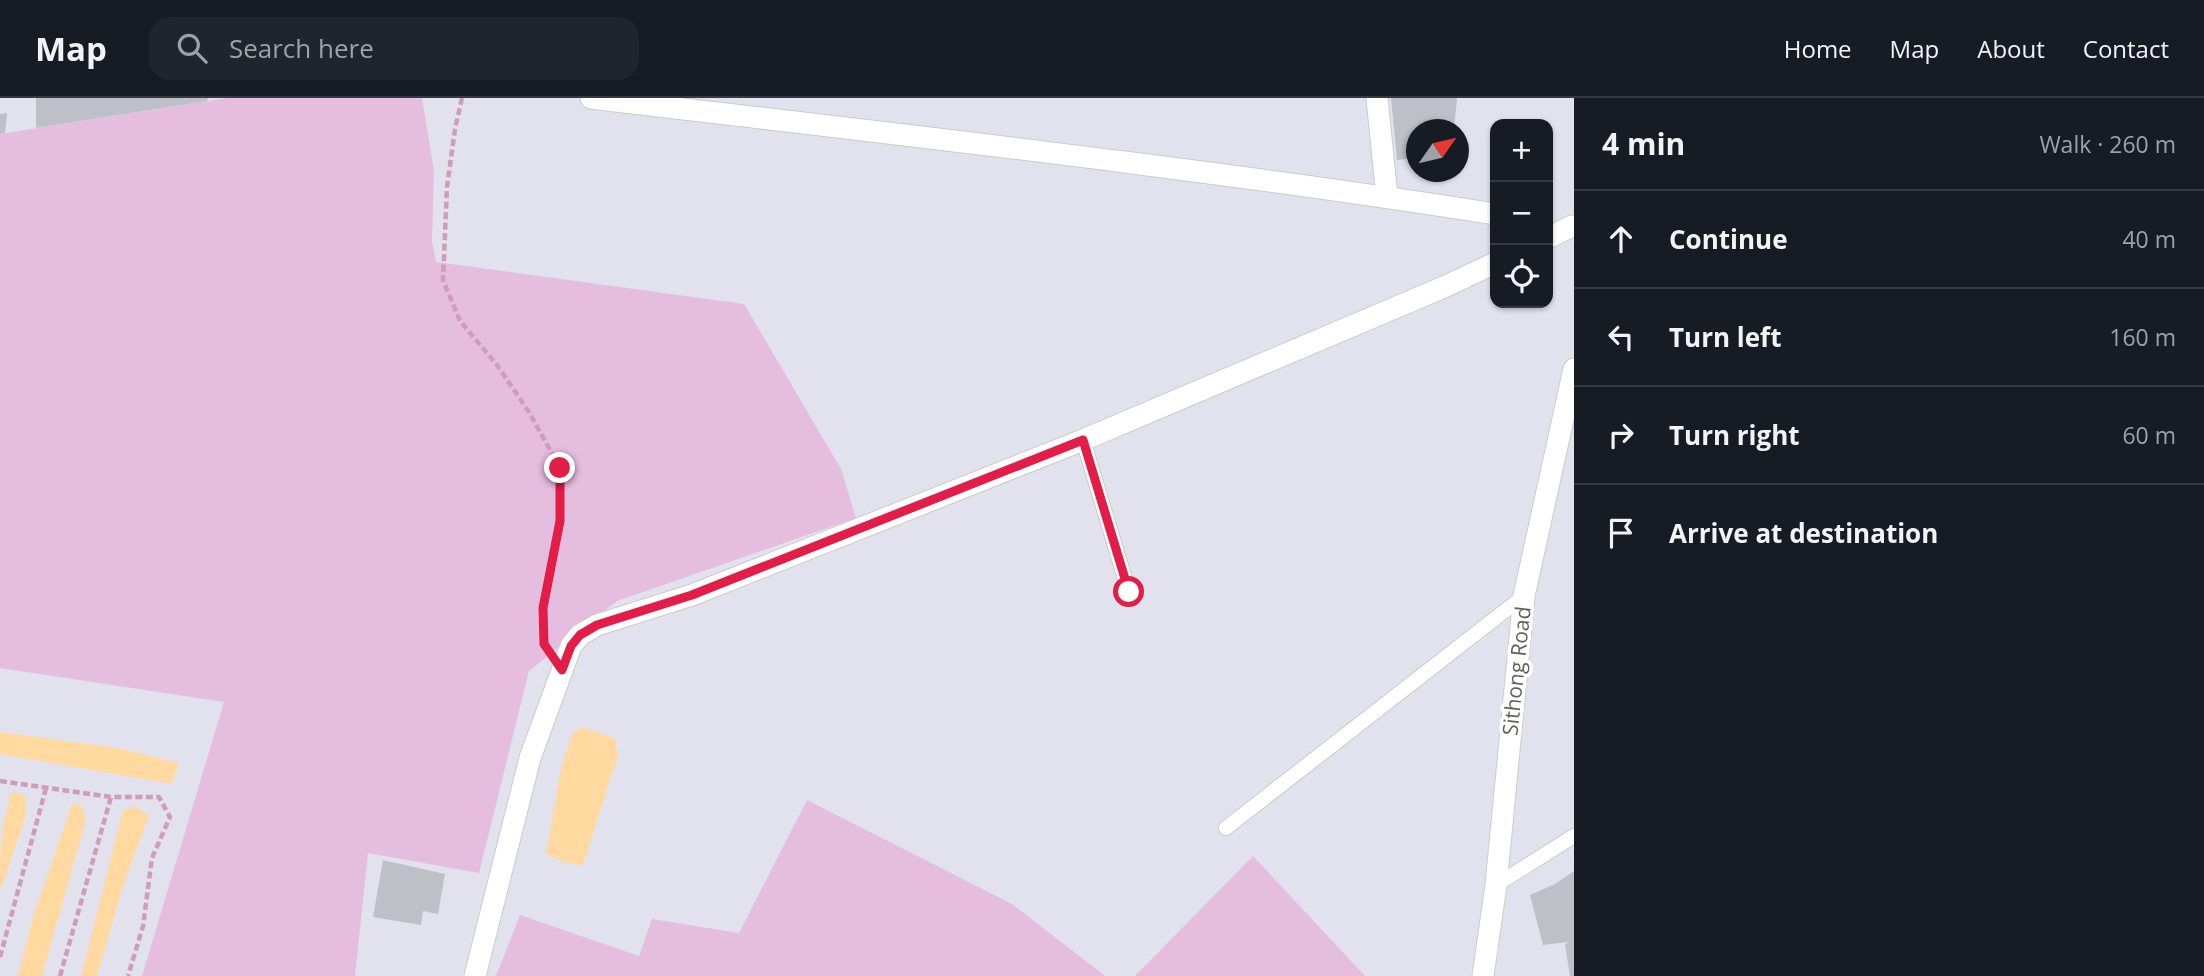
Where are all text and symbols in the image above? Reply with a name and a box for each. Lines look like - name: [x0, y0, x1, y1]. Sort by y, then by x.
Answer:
- search box: [149, 17, 639, 80]
- text: Map: [35, 26, 107, 71]
- icon: search: [173, 29, 211, 67]
- text: Search here: [229, 30, 374, 66]
- text: Home: [1784, 32, 1852, 65]
- text: Map: [1890, 32, 1939, 65]
- text: About: [1977, 32, 2045, 65]
- text: Contact: [2083, 32, 2169, 65]
- north arrow: [1406, 119, 1469, 182]
- map controls: [1490, 119, 1553, 308]
- button: +: [1490, 119, 1553, 182]
- text: 4 min: [1602, 123, 1685, 164]
- text: Walk · 260 m: [2039, 128, 2176, 160]
- button: −: [1490, 182, 1553, 245]
- icon: ahead: [1602, 220, 1640, 258]
- text: Continue: [1669, 221, 1788, 257]
- text: 40 m: [2122, 223, 2176, 255]
- button: locate: [1490, 245, 1553, 308]
- icon: left: [1602, 318, 1640, 356]
- text: Turn left: [1669, 319, 1781, 355]
- text: 160 m: [2109, 321, 2176, 353]
- icon: right: [1602, 416, 1640, 454]
- text: Turn right: [1669, 417, 1800, 453]
- text: 60 m: [2122, 419, 2176, 451]
- route end: [544, 452, 575, 483]
- icon: arrive: [1602, 514, 1640, 552]
- text: Arrive at destination: [1669, 515, 1938, 551]
- route start: [1113, 576, 1144, 607]
- street label: Sithong Road: [1495, 605, 1537, 737]

